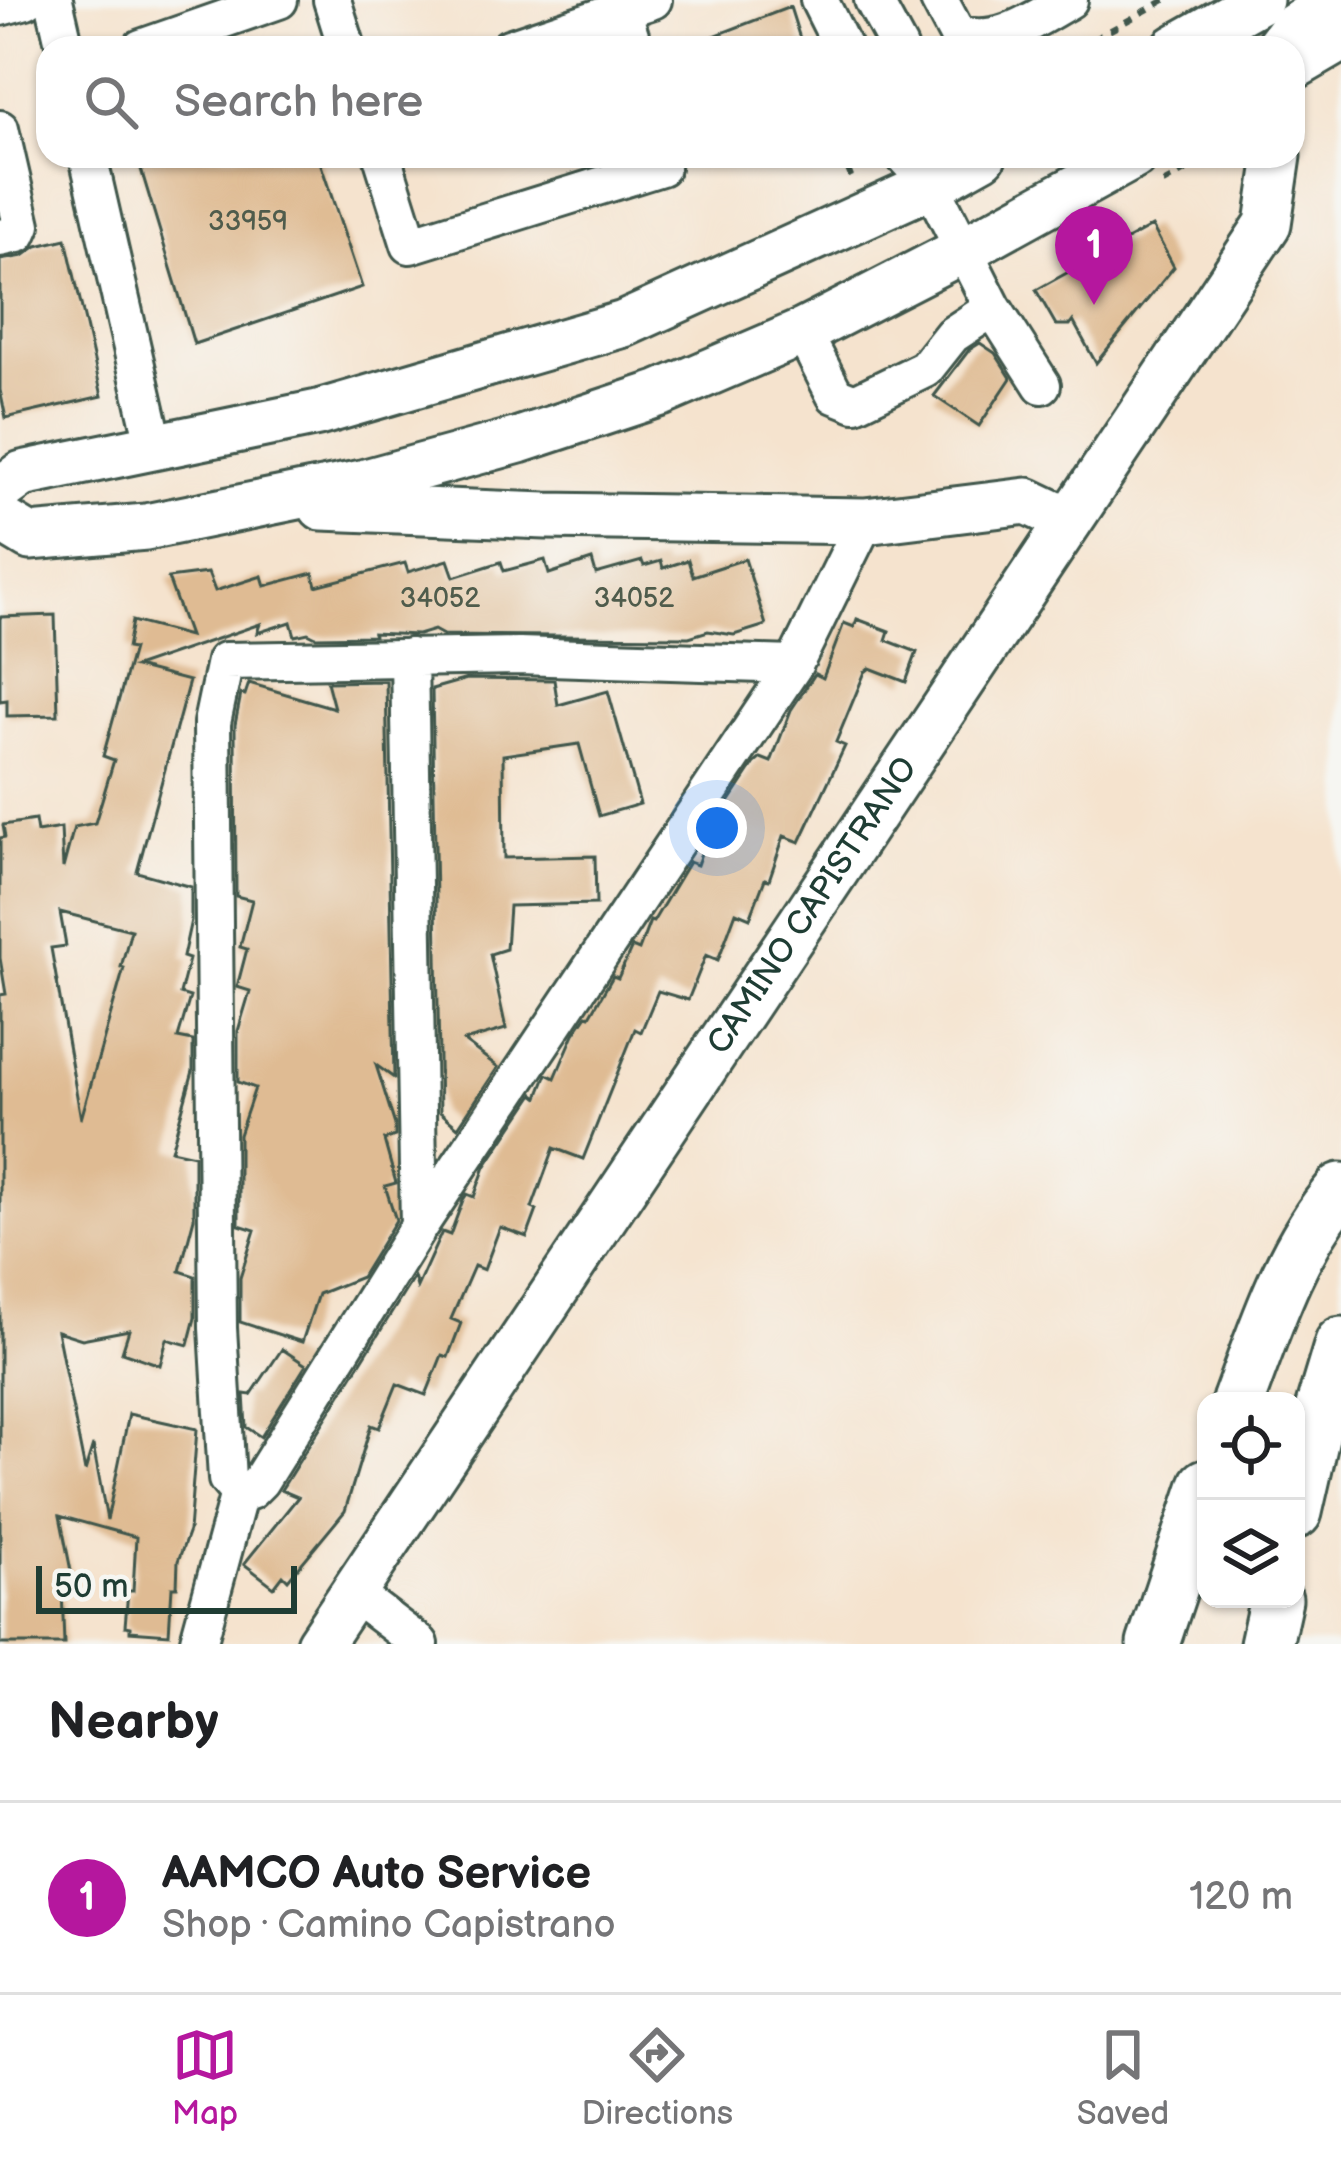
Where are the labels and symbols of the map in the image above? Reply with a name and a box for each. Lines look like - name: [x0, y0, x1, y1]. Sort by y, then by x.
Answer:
- house number: 33959: [208, 206, 288, 238]
- pin: 1: [1055, 206, 1133, 305]
- house number: 34052: [400, 583, 480, 615]
- house number: 34052: [594, 583, 674, 615]
- street label: CAMINO CAPISTRANO: [699, 750, 926, 1062]
- your location: [687, 798, 747, 858]
- scale bar: [36, 1560, 297, 1613]

